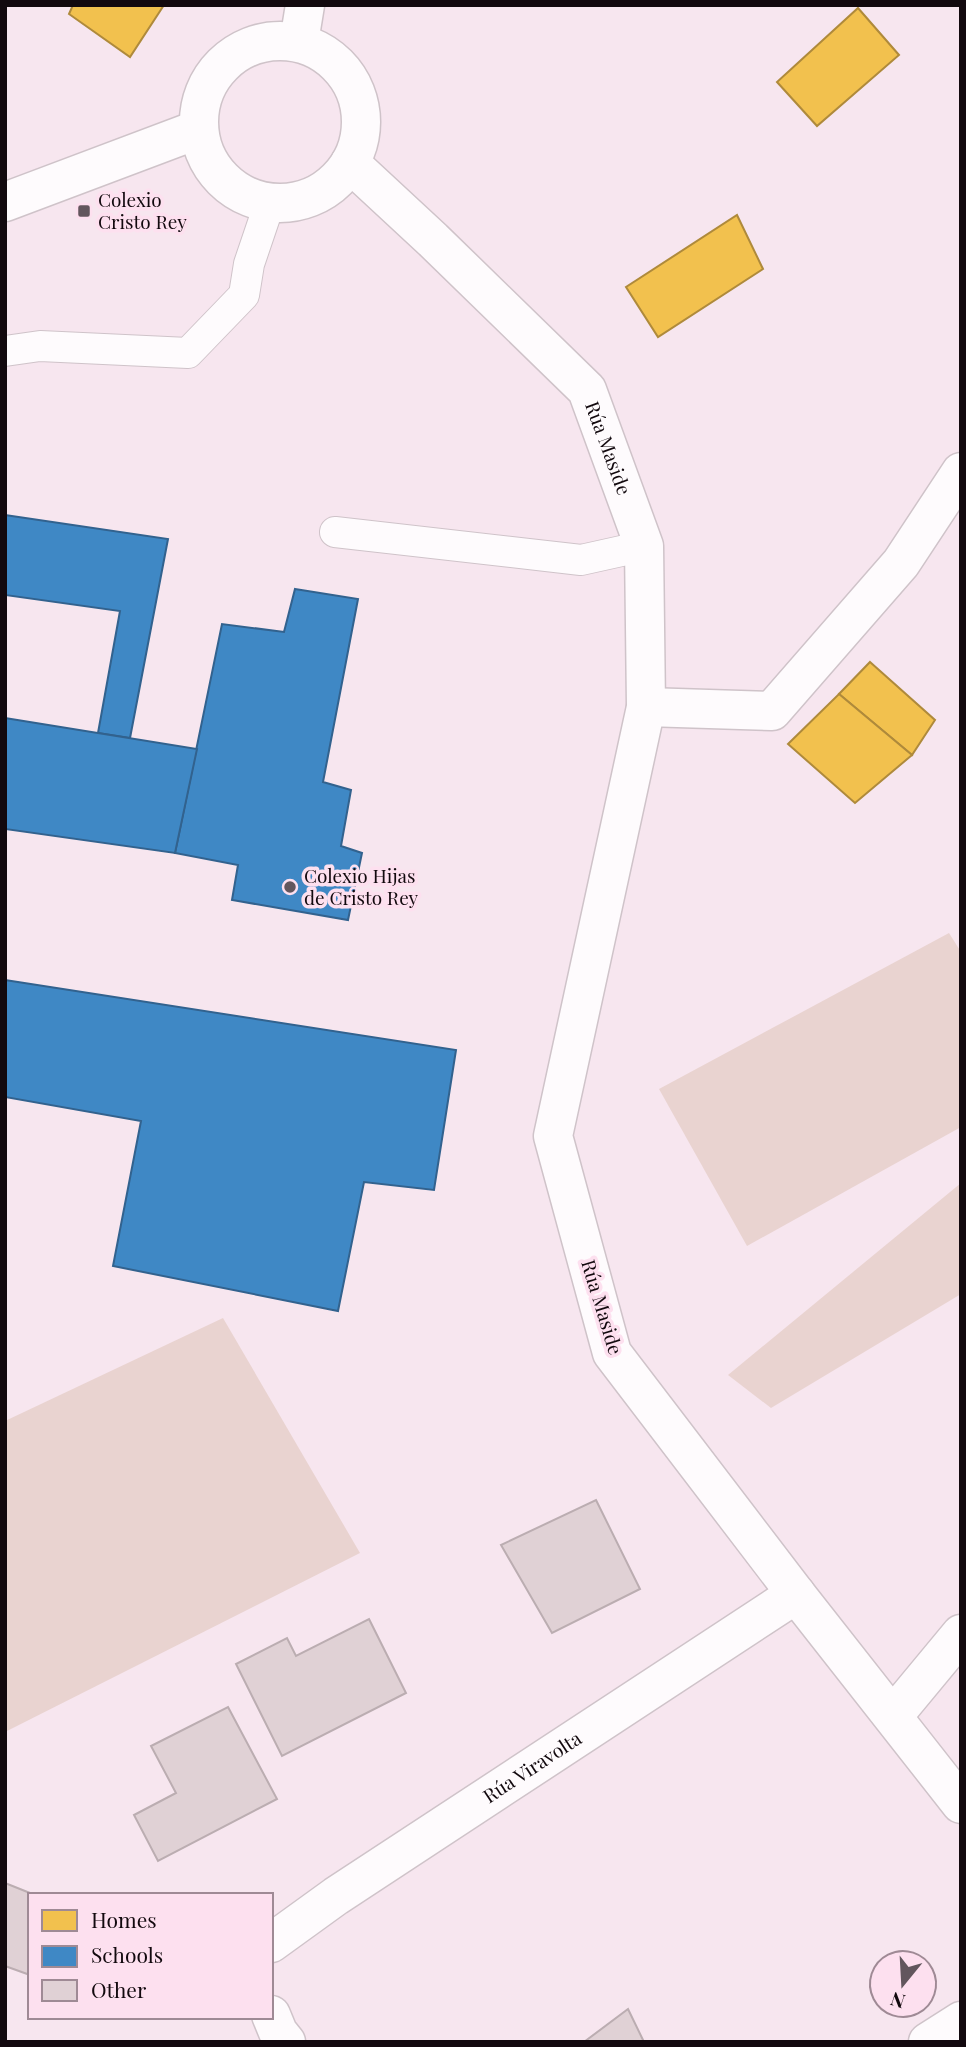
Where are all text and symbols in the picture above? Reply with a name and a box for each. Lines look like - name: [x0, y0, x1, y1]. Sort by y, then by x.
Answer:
- place label: Colexio Cristo Rey: [98, 186, 187, 234]
- marker: Colexio Cristo Rey: [76, 203, 92, 219]
- street label: Rúa Maside: [580, 397, 638, 498]
- place label: Colexio Hijas de Cristo Rey: [304, 862, 419, 910]
- marker: Colexio Hijas de Cristo Rey: [282, 879, 298, 895]
- street label: Rúa Maside: [576, 1256, 630, 1357]
- street label: Rúa Viravolta: [478, 1724, 586, 1808]
- legend: [28, 1893, 273, 2019]
- text: Homes: [91, 1905, 157, 1933]
- text: Schools: [91, 1940, 163, 1968]
- north arrow: [868, 1949, 938, 2019]
- text: Other: [91, 1975, 147, 2003]
- text: N: [887, 1987, 908, 2016]

